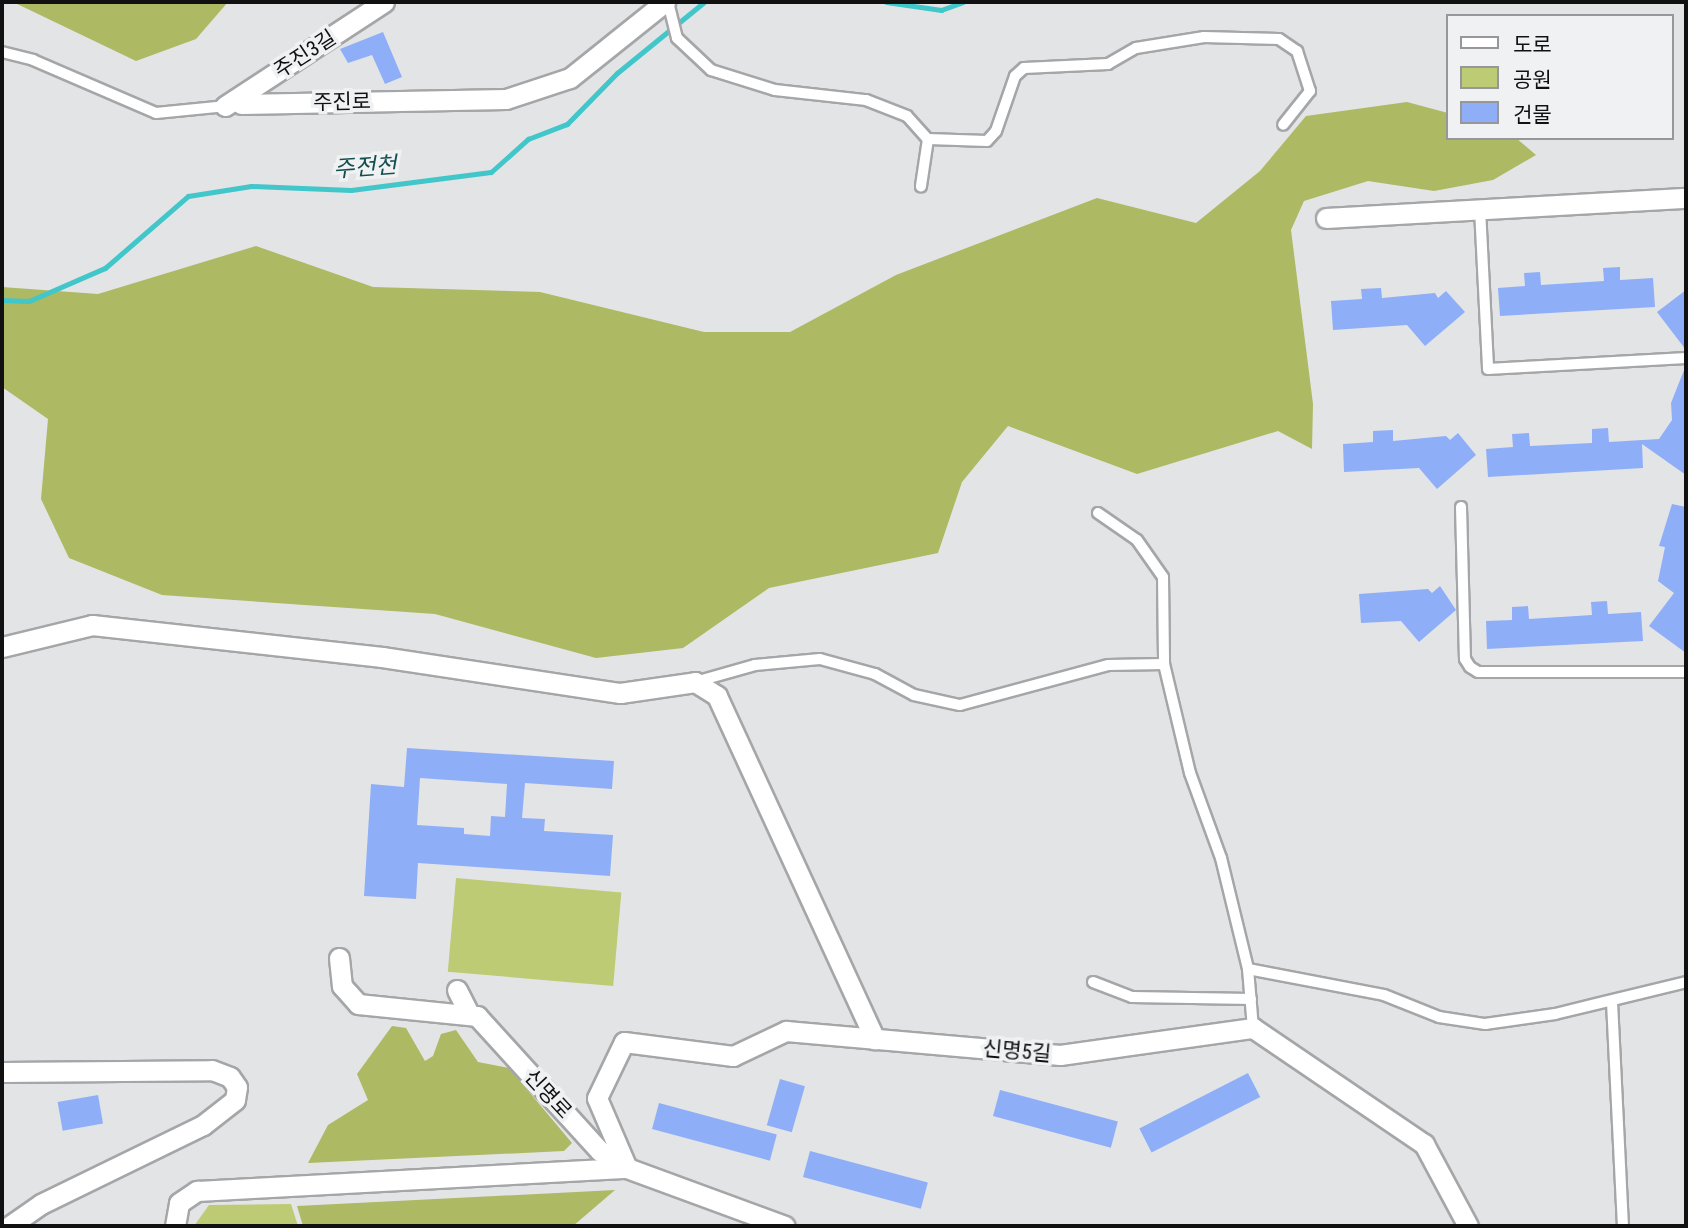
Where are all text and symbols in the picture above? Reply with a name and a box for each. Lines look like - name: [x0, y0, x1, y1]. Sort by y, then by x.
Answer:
- legend: [1446, 14, 1674, 140]
- street label: 주진3길: [269, 25, 341, 83]
- text: 도로: [1513, 33, 1552, 57]
- text: 공원: [1513, 68, 1552, 92]
- street label: 주진로: [313, 89, 371, 115]
- text: 건물: [1513, 103, 1552, 127]
- water label: 주전천: [332, 152, 398, 184]
- street label: 신명5길: [982, 1035, 1052, 1067]
- street label: 신명로: [519, 1064, 577, 1124]

